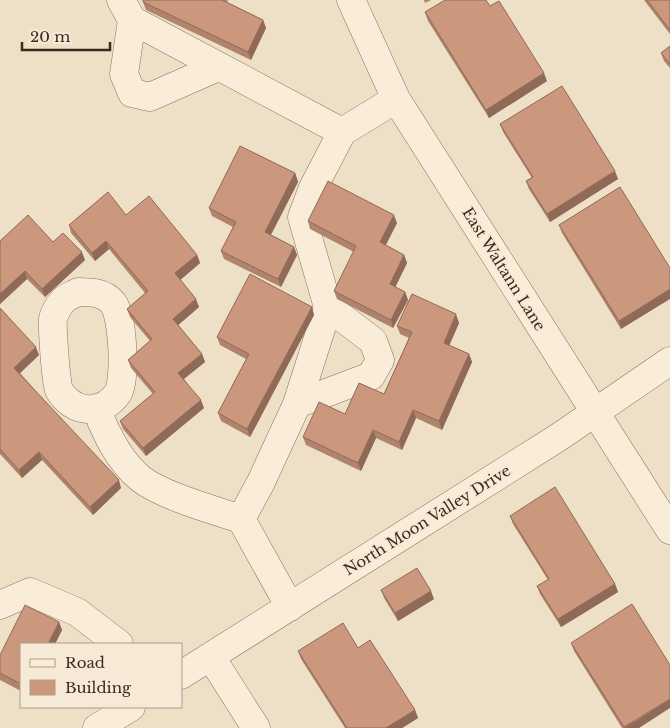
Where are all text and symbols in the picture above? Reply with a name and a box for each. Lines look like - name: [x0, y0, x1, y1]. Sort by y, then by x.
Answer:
- scale bar: [22, 20, 110, 52]
- text: 20 m: [30, 27, 70, 46]
- street label: East Waltann Lane: [458, 204, 550, 334]
- street label: North Moon Valley Drive: [340, 461, 514, 579]
- legend: [20, 643, 182, 708]
- text: Road: [65, 653, 105, 672]
- text: Building: [65, 678, 132, 697]

